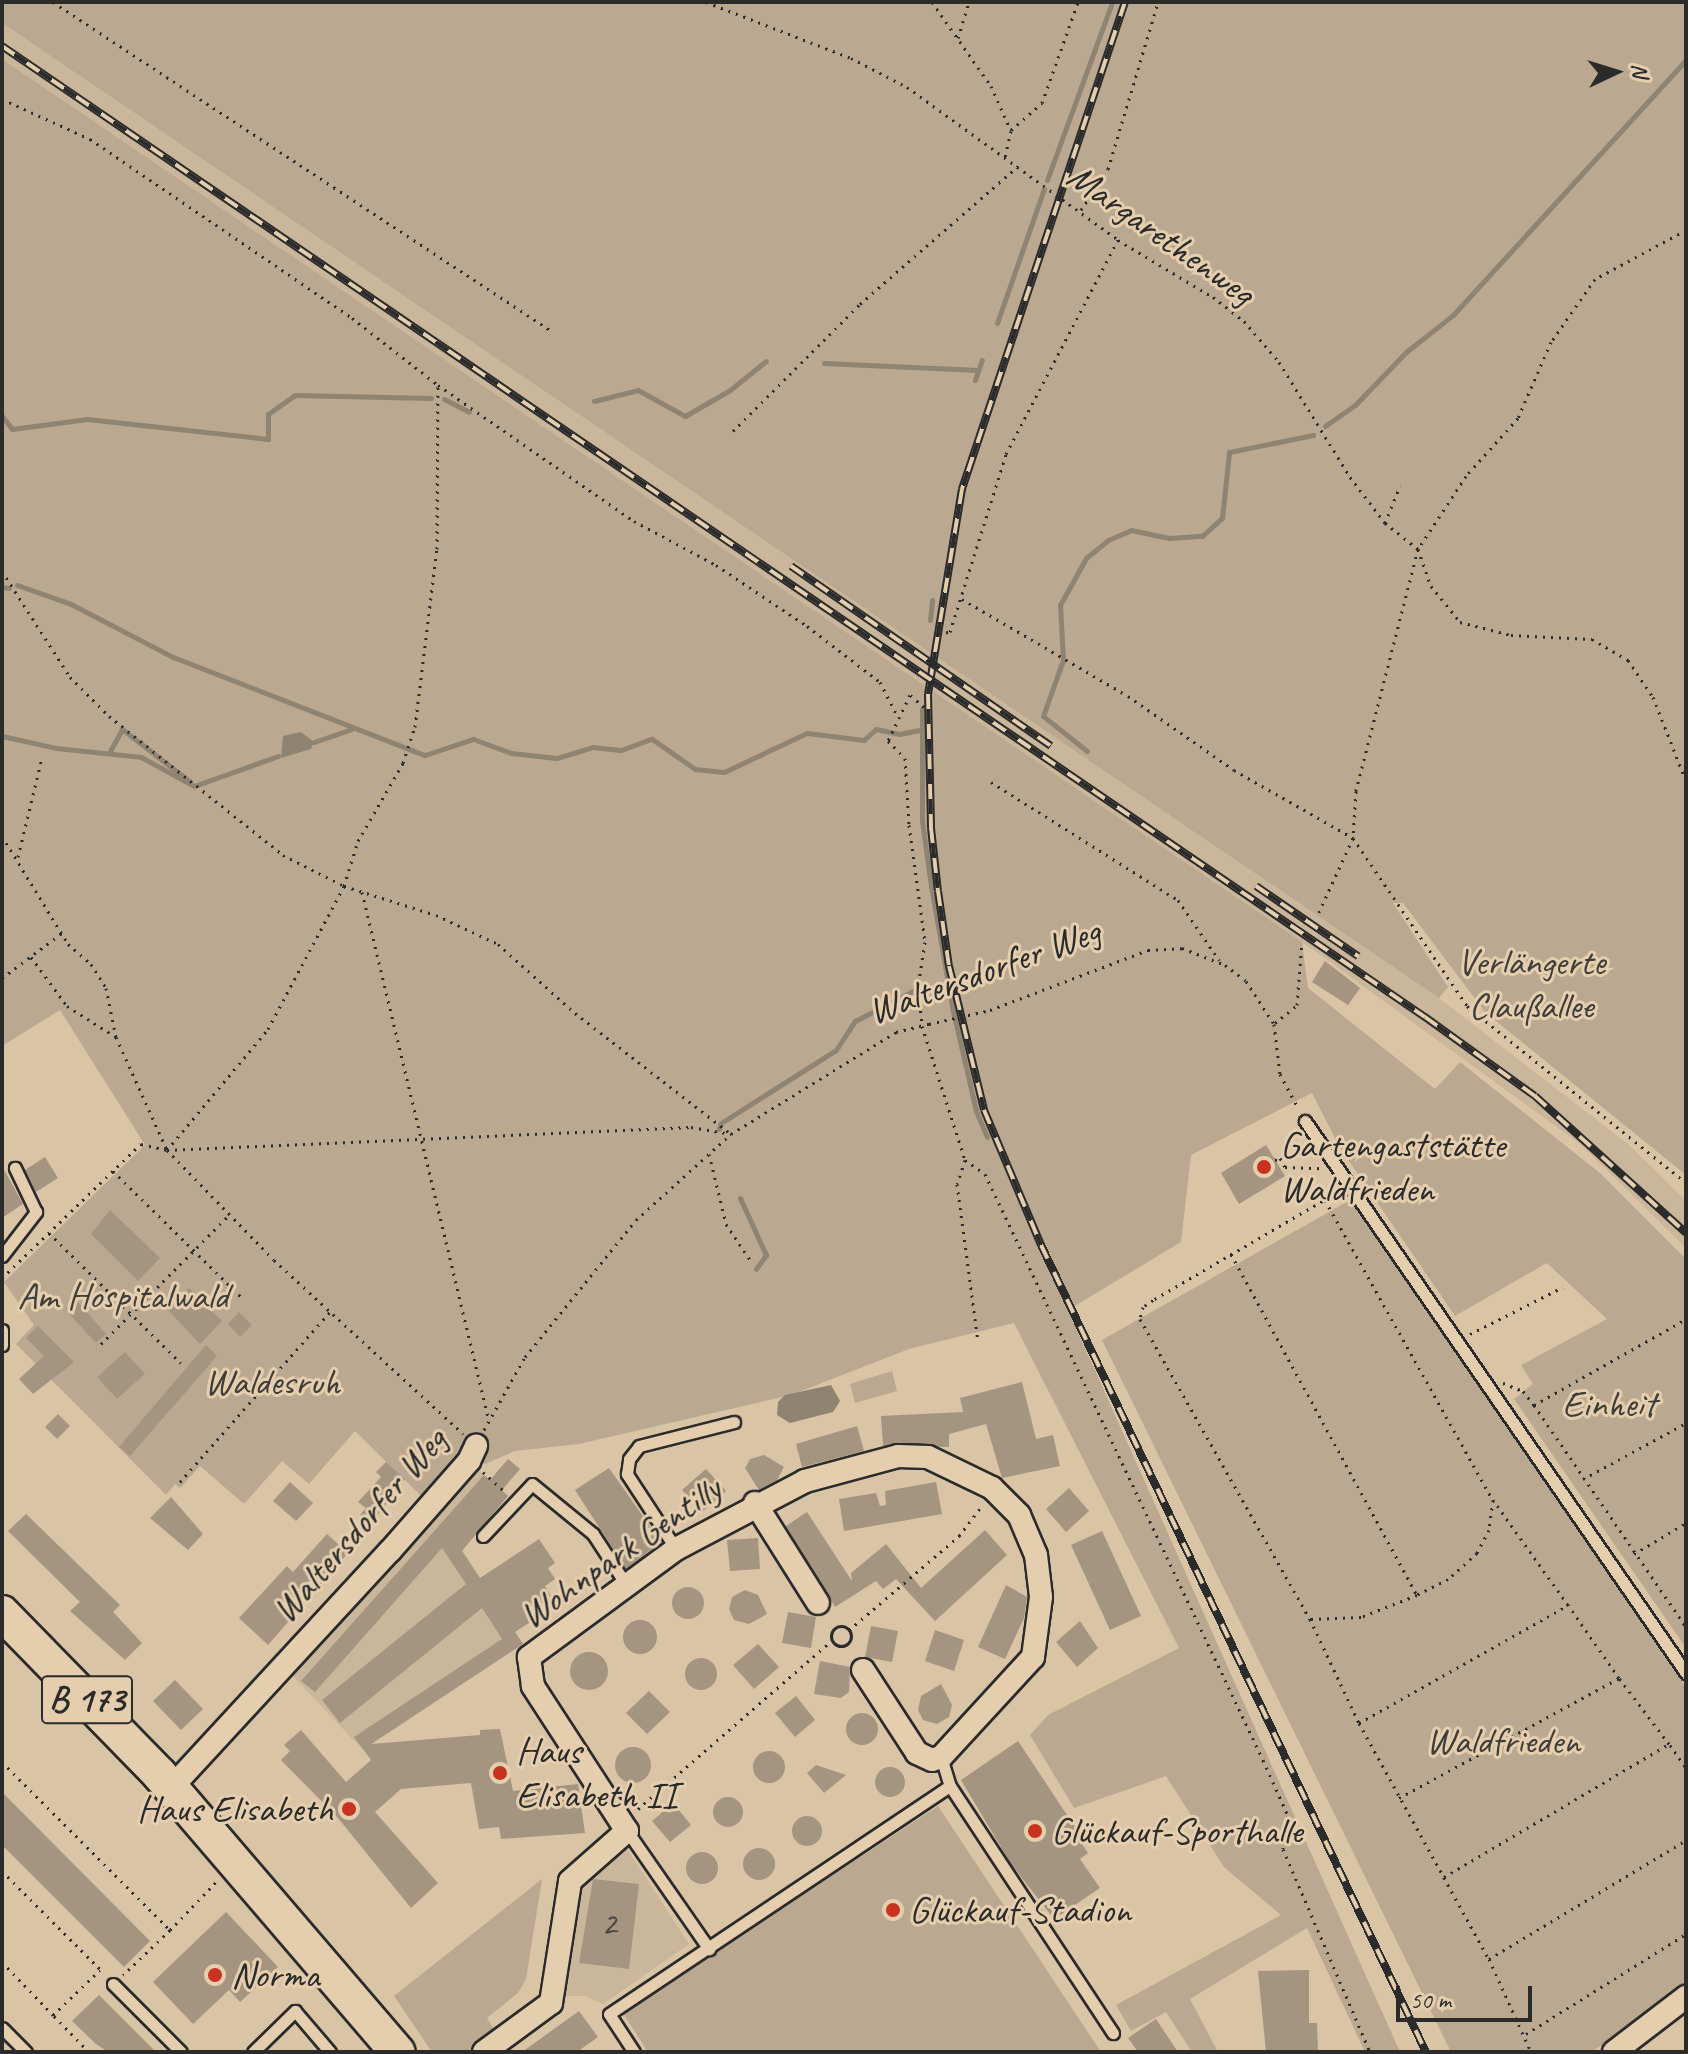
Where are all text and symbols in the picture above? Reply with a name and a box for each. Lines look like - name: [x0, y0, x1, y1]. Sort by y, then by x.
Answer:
- north arrow: [1576, 32, 1656, 112]
- text: N: [1626, 63, 1654, 78]
- street label: Margarethenweg: [1059, 153, 1263, 315]
- street label: Waltersdorfer Weg: [862, 908, 1106, 1034]
- park label: Verlängerte Claußallee: [1457, 939, 1605, 1028]
- place label: Gartengaststätte Waldfrieden: [1280, 1122, 1505, 1212]
- marker: Gartengaststätte Waldfrieden: [1255, 1158, 1273, 1176]
- park label: Am Hospitalwald: [18, 1273, 228, 1319]
- park label: Waldesruh: [204, 1359, 340, 1405]
- park label: Einheit: [1562, 1381, 1656, 1427]
- street label: Waltersdorfer Weg: [262, 1418, 456, 1632]
- street label: Wohnpark Gentilly: [511, 1466, 729, 1638]
- road number: B 173: [41, 1668, 133, 1732]
- park label: Waldfrieden: [1426, 1718, 1580, 1764]
- place label: Haus Elisabeth II: [516, 1728, 677, 1818]
- marker: Haus Elisabeth II: [491, 1764, 509, 1782]
- place label: Haus Elisabeth: [138, 1786, 333, 1832]
- marker: Haus Elisabeth: [340, 1800, 358, 1818]
- place label: Glückauf-Sporthalle: [1051, 1808, 1302, 1854]
- marker: Glückauf-Sporthalle: [1026, 1822, 1044, 1840]
- place label: Glückauf-Stadion: [909, 1887, 1131, 1933]
- marker: Glückauf-Stadion: [884, 1901, 902, 1919]
- house number: 2: [601, 1903, 617, 1943]
- place label: Norma: [231, 1952, 319, 1998]
- marker: Norma: [206, 1966, 224, 1984]
- scale bar: [1400, 1970, 1536, 2020]
- text: 50 m: [1410, 1985, 1451, 2015]

